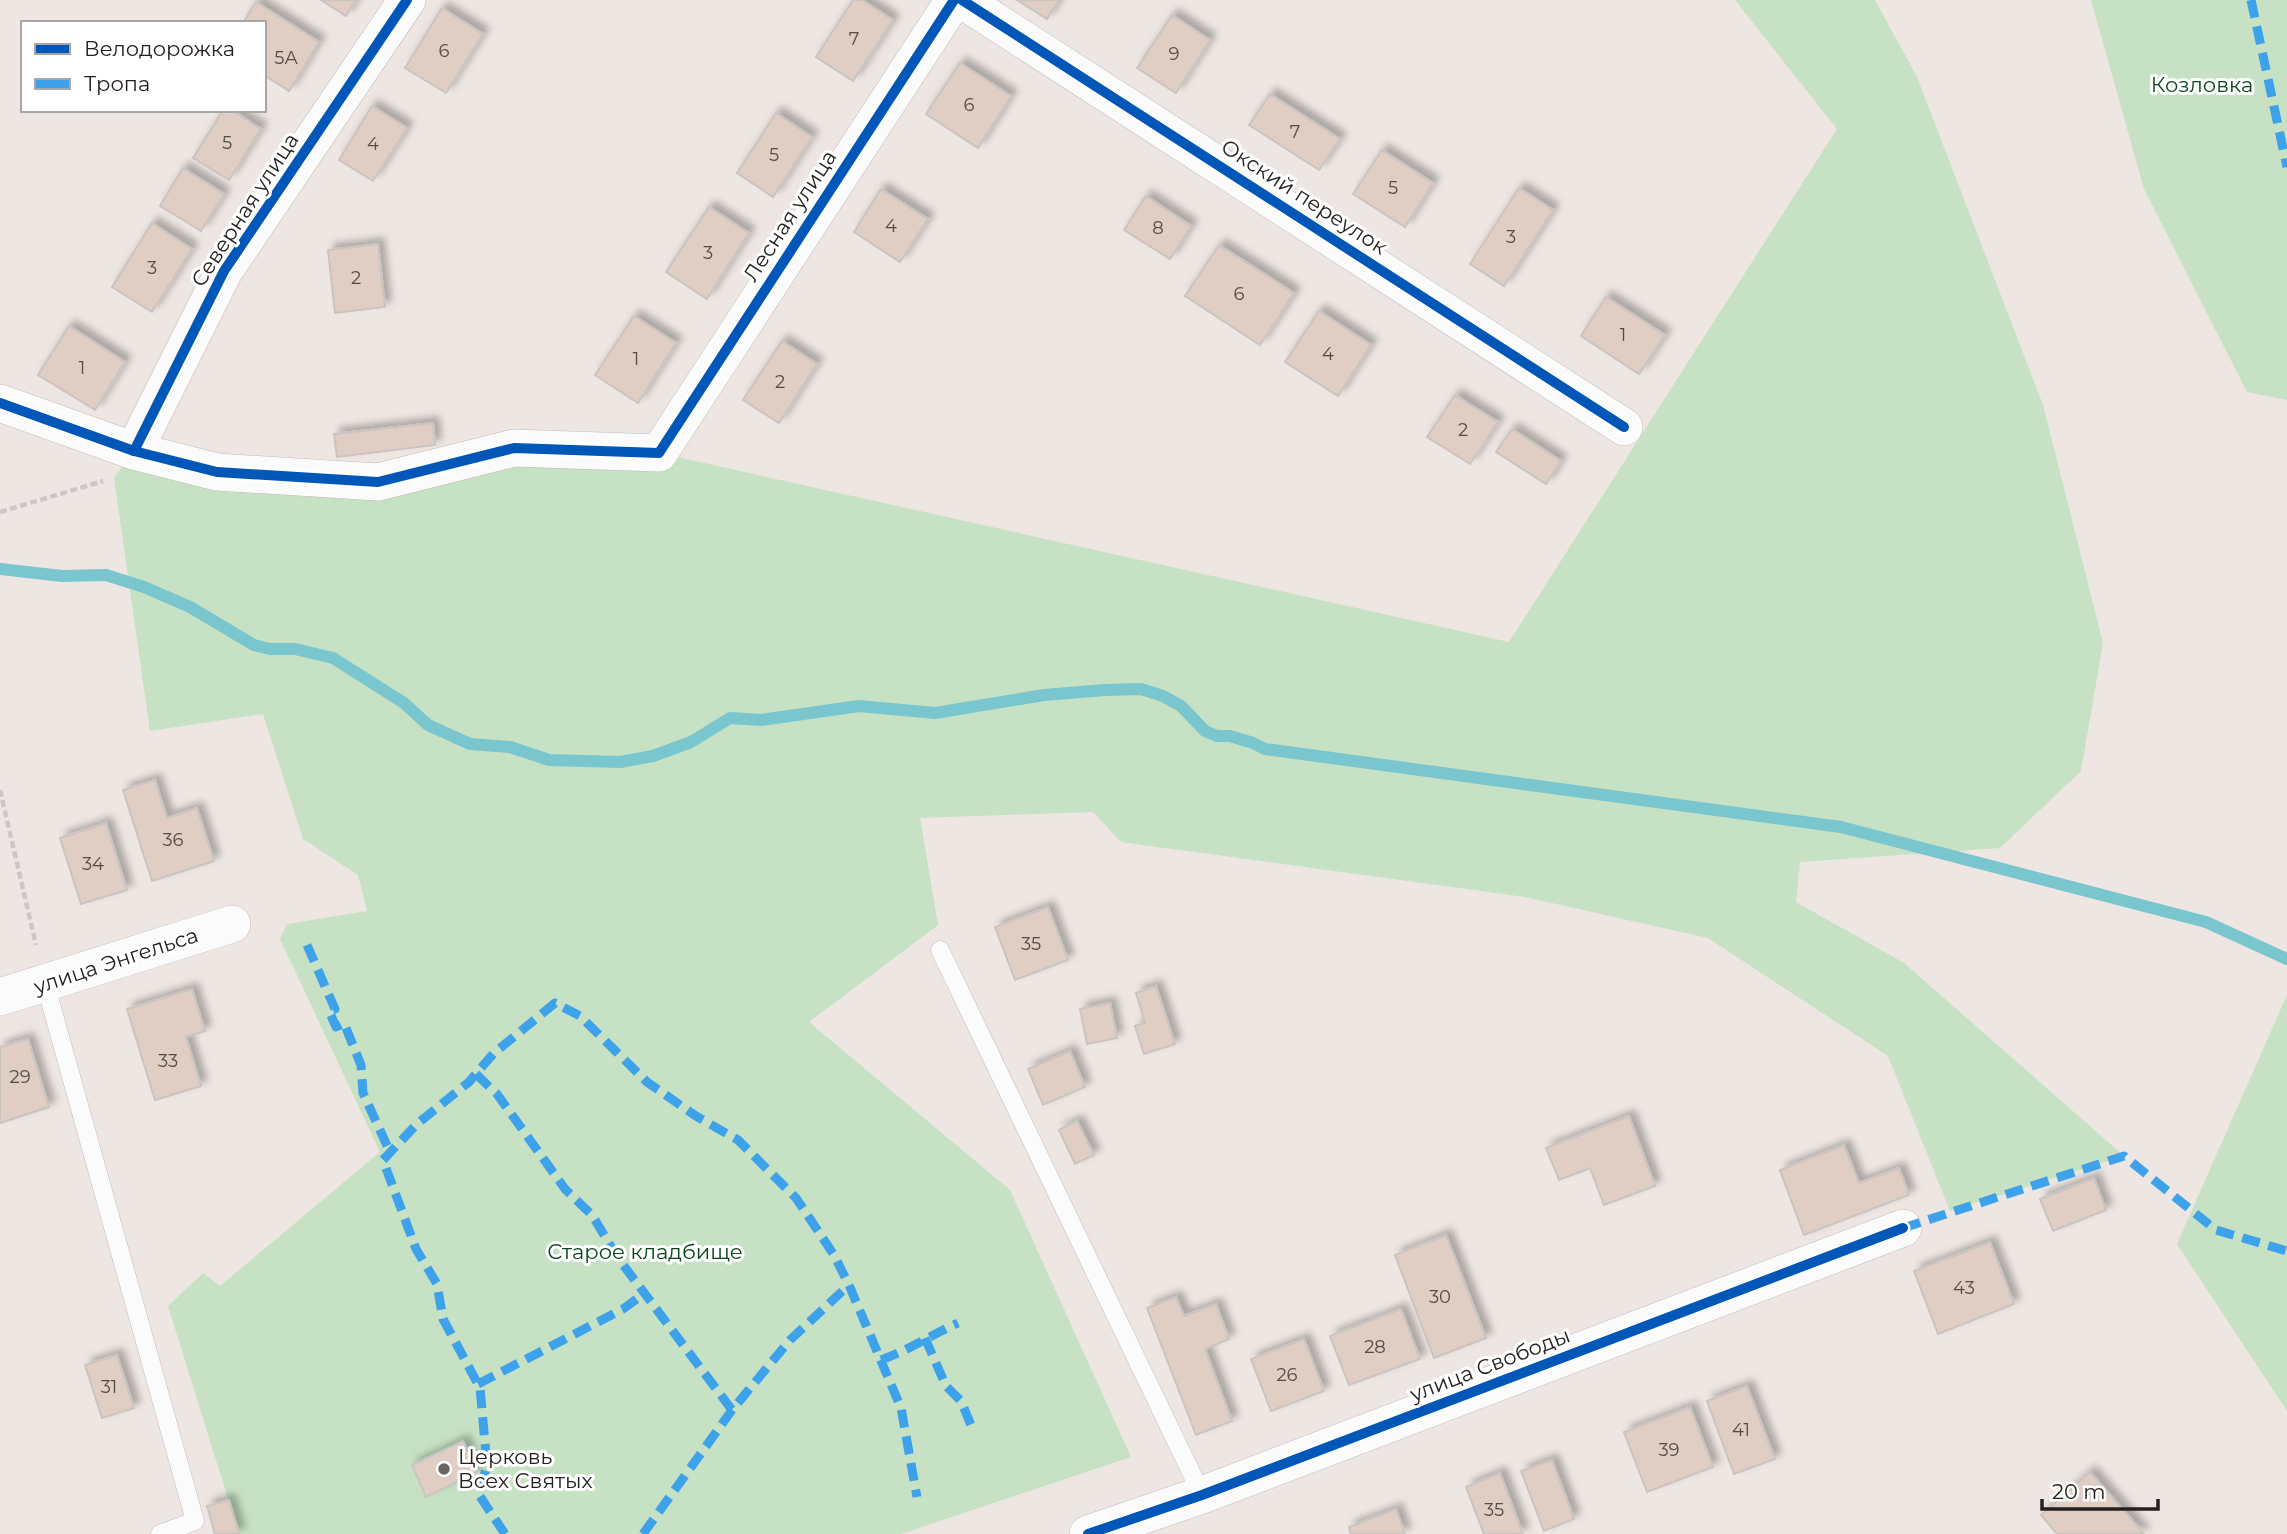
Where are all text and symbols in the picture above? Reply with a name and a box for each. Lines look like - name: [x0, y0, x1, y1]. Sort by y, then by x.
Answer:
- legend: [21, 21, 266, 112]
- house number: 7: [849, 28, 859, 50]
- text: Велодорожка: [84, 36, 235, 61]
- house number: 6: [439, 40, 450, 62]
- house number: 9: [1169, 43, 1180, 65]
- house number: 5А: [274, 47, 298, 69]
- text: Тропа: [84, 71, 150, 96]
- park label: Козловка: [2151, 72, 2253, 97]
- house number: 6: [964, 94, 975, 116]
- house number: 7: [1290, 121, 1300, 143]
- street label: Северная улица: [186, 128, 304, 291]
- house number: 5: [222, 132, 232, 154]
- house number: 4: [367, 133, 379, 155]
- street label: Окский переулок: [1217, 134, 1392, 259]
- house number: 5: [769, 144, 779, 166]
- street label: Лесная улица: [738, 145, 841, 286]
- house number: 5: [1388, 177, 1398, 199]
- house number: 4: [885, 215, 897, 237]
- house number: 8: [1152, 217, 1164, 239]
- house number: 3: [1506, 226, 1516, 248]
- house number: 3: [703, 242, 713, 264]
- house number: 3: [147, 257, 157, 279]
- house number: 2: [351, 267, 361, 289]
- house number: 6: [1234, 283, 1245, 305]
- house number: 1: [1620, 324, 1626, 346]
- house number: 4: [1322, 343, 1334, 365]
- house number: 1: [633, 348, 639, 370]
- house number: 1: [79, 357, 85, 379]
- house number: 2: [775, 371, 785, 393]
- house number: 2: [1458, 419, 1468, 441]
- house number: 36: [162, 829, 184, 851]
- house number: 34: [82, 853, 104, 875]
- street label: улица Энгельса: [30, 922, 201, 999]
- house number: 35: [1021, 933, 1041, 955]
- house number: 33: [158, 1050, 178, 1072]
- house number: 29: [9, 1066, 31, 1088]
- park label: Старое кладбище: [547, 1239, 743, 1264]
- house number: 43: [1953, 1277, 1975, 1299]
- house number: 30: [1429, 1286, 1451, 1308]
- street label: улица Свободы: [1405, 1322, 1573, 1407]
- house number: 28: [1364, 1336, 1386, 1358]
- house number: 26: [1276, 1364, 1298, 1386]
- house number: 31: [101, 1376, 117, 1398]
- house number: 41: [1732, 1419, 1750, 1441]
- house number: 39: [1658, 1439, 1680, 1461]
- place label: Церковь Всех Святых: [458, 1444, 593, 1493]
- marker: Церковь Всех Святых: [436, 1461, 452, 1477]
- scale bar: [2042, 1468, 2158, 1512]
- text: 20 m: [2052, 1479, 2106, 1504]
- house number: 35: [1484, 1499, 1504, 1521]

